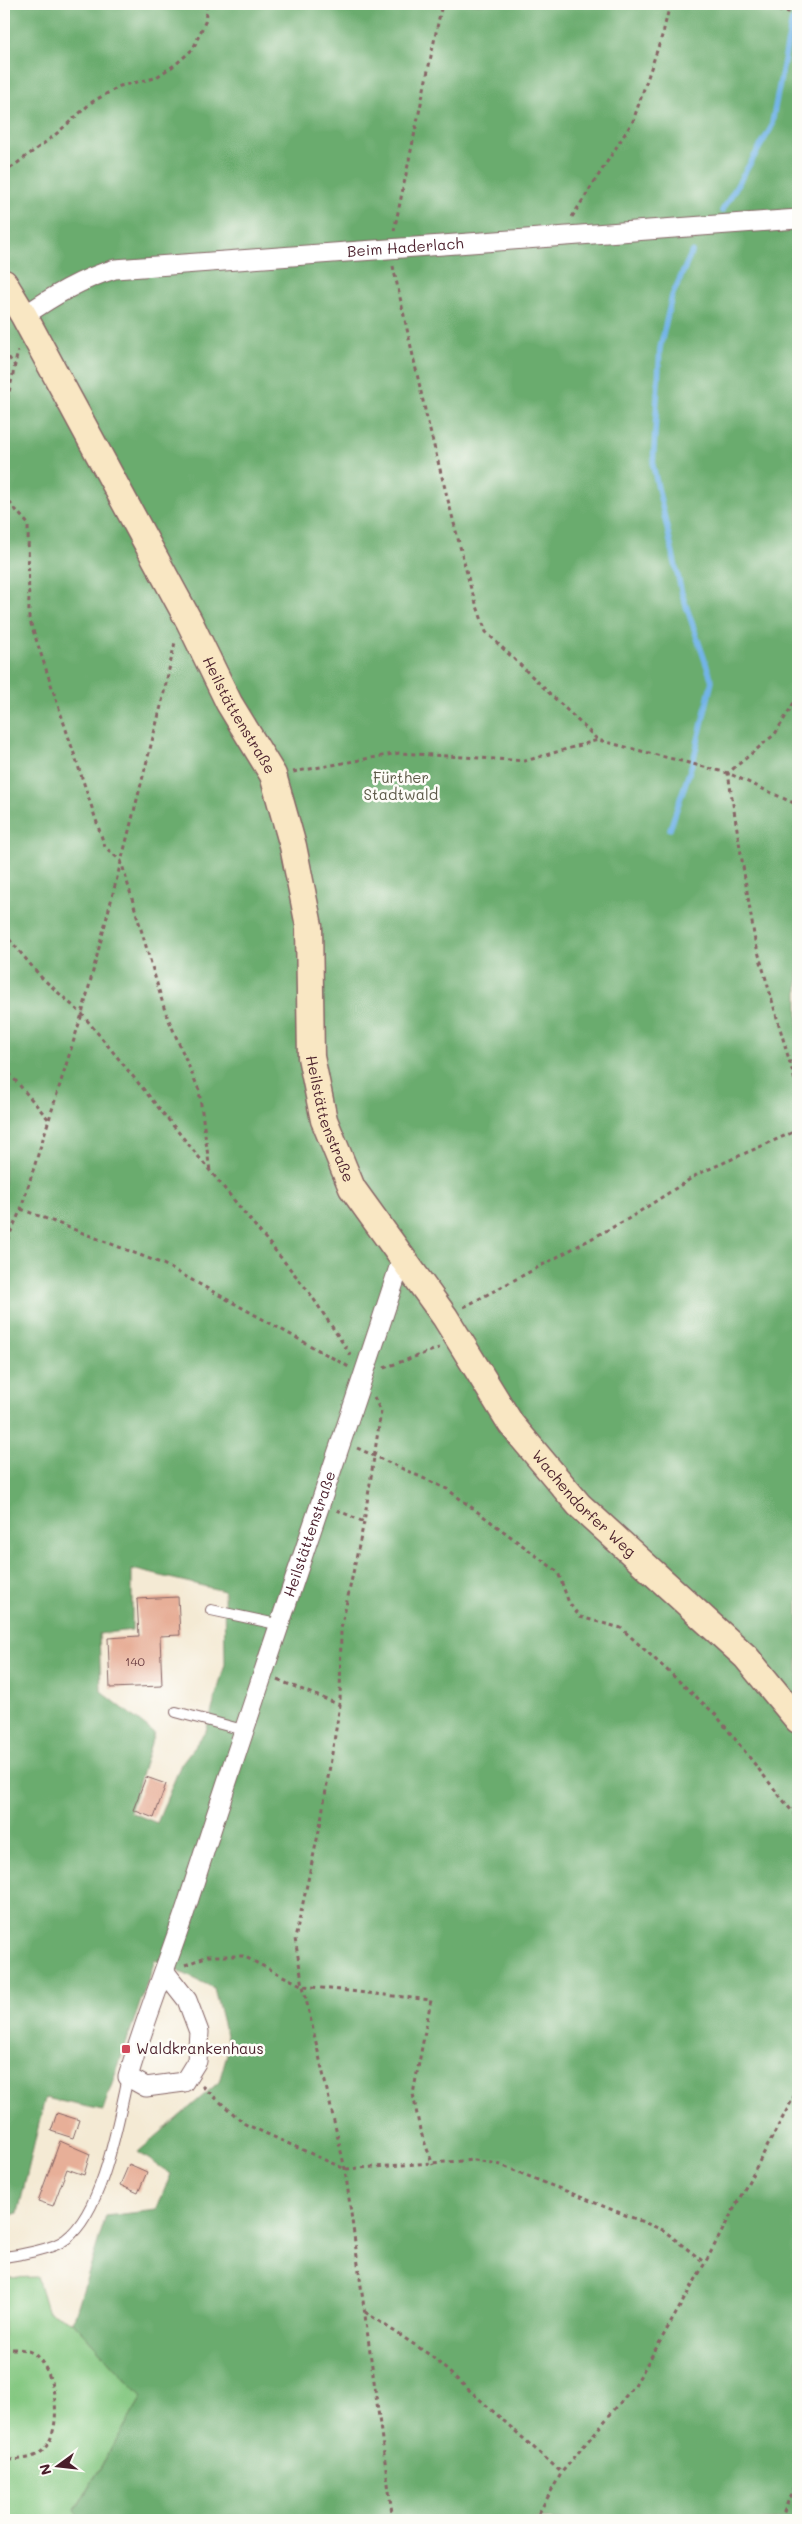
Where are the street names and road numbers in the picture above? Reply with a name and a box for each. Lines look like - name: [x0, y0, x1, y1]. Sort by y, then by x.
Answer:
- street label: Beim Haderlach: [346, 233, 464, 261]
- street label: Heilstättenstraße: [199, 653, 281, 777]
- street label: Heilstättenstraße: [302, 1053, 359, 1185]
- street label: Wachendorfer Weg: [528, 1445, 641, 1561]
- street label: Heilstättenstraße: [278, 1468, 340, 1600]

